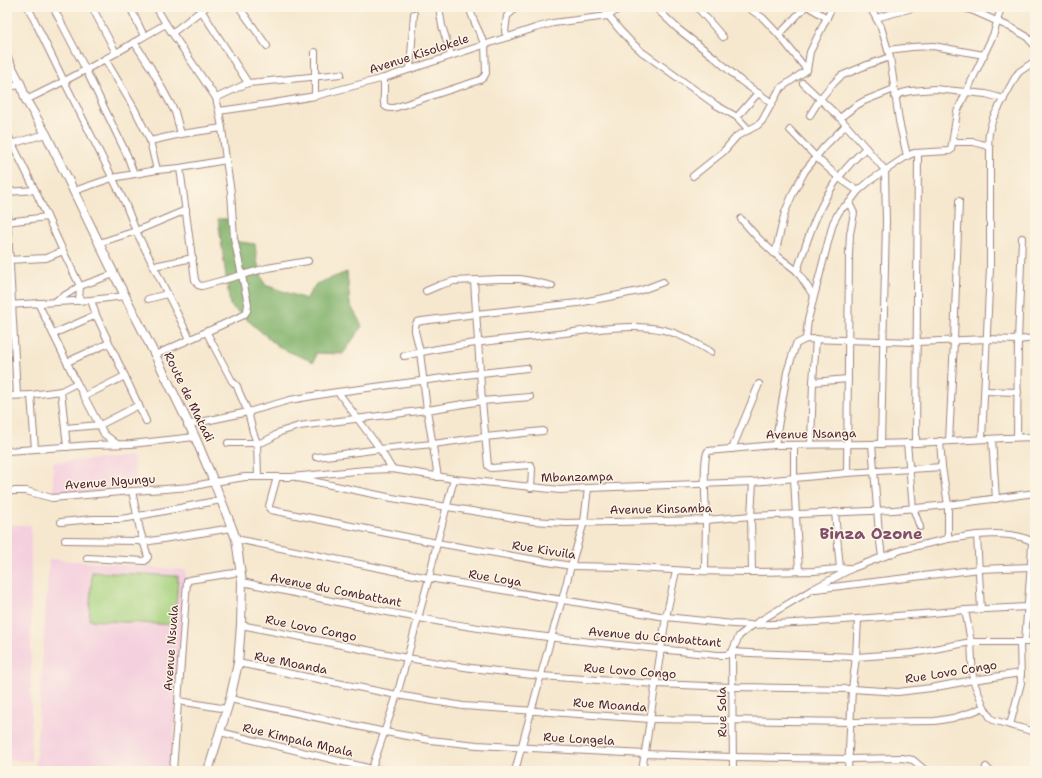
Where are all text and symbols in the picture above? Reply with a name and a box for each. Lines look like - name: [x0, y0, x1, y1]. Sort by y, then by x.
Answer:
- street label: Avenue Kisolokele: [367, 30, 471, 78]
- street label: Route de Matadi: [160, 349, 218, 445]
- street label: Avenue Nsanga: [766, 425, 857, 443]
- street label: Mbanzampa: [541, 468, 614, 486]
- street label: Avenue Ngungu: [64, 471, 156, 493]
- street label: Avenue Kinsamba: [610, 500, 713, 518]
- district label: Binza Ozone: [819, 523, 923, 544]
- street label: Rue Kivuila: [511, 537, 578, 563]
- street label: Rue Loya: [467, 566, 523, 590]
- street label: Avenue du Combattant: [269, 569, 403, 611]
- street label: Avenue Nsuala: [160, 604, 182, 692]
- street label: Rue Lovo Congo: [264, 611, 358, 645]
- street label: Avenue du Combattant: [588, 623, 722, 651]
- street label: Rue Moanda: [253, 648, 329, 678]
- street label: Rue Lovo Congo: [904, 657, 998, 687]
- street label: Rue Lovo Congo: [583, 660, 677, 682]
- street label: Rue Sola: [714, 686, 730, 737]
- street label: Rue Moanda: [572, 694, 648, 716]
- street label: Rue Kimpala Mpala: [241, 720, 355, 761]
- street label: Rue Longela: [543, 729, 616, 749]

